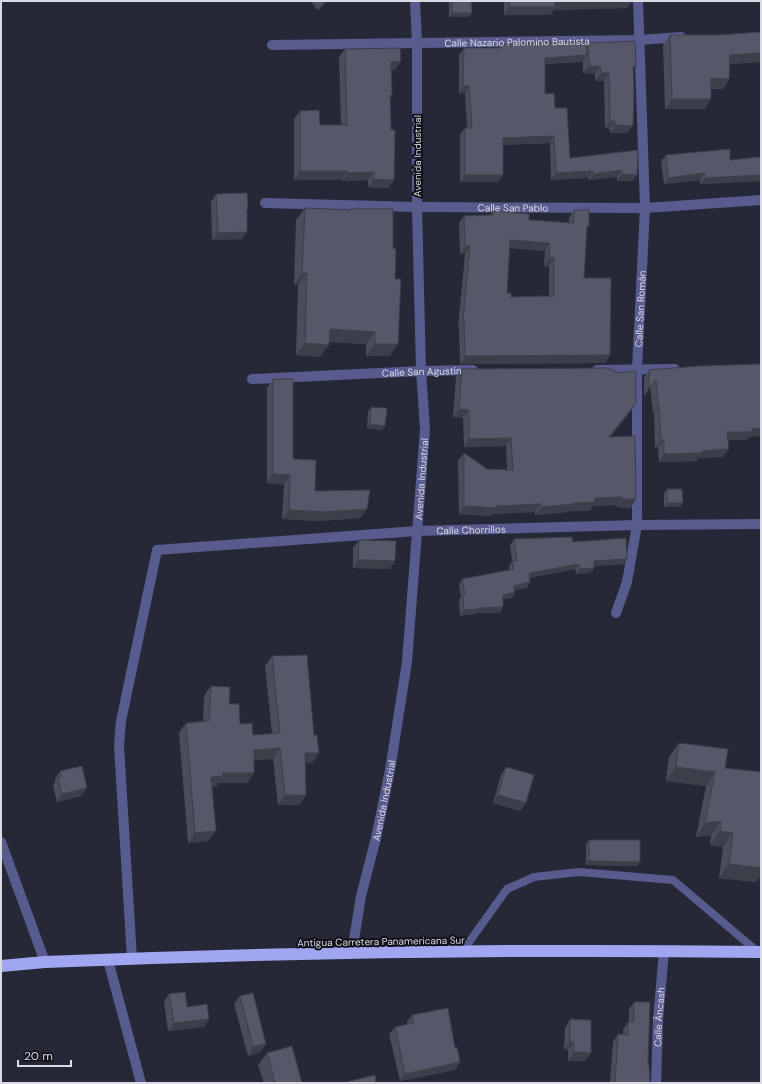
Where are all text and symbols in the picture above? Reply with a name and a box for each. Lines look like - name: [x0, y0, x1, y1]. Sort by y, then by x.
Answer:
- street label: Calle Nazario Palomino Bautista: [444, 35, 590, 50]
- street label: Avenida Industrial: [411, 115, 424, 197]
- street label: Calle San Pablo: [478, 201, 548, 215]
- street label: Calle San Román: [632, 270, 649, 348]
- street label: Calle San Agustín: [382, 364, 462, 380]
- street label: Avenida Industrial: [412, 438, 431, 520]
- street label: Calle Chorrillos: [436, 523, 506, 537]
- street label: Avenida Industrial: [370, 759, 398, 842]
- street label: Antigua Carretera Panamericana Sur: [297, 934, 465, 949]
- street label: Calle Áncash: [651, 986, 668, 1047]
- scale bar: [18, 1042, 71, 1068]
- text: 20 m: [24, 1048, 53, 1064]

